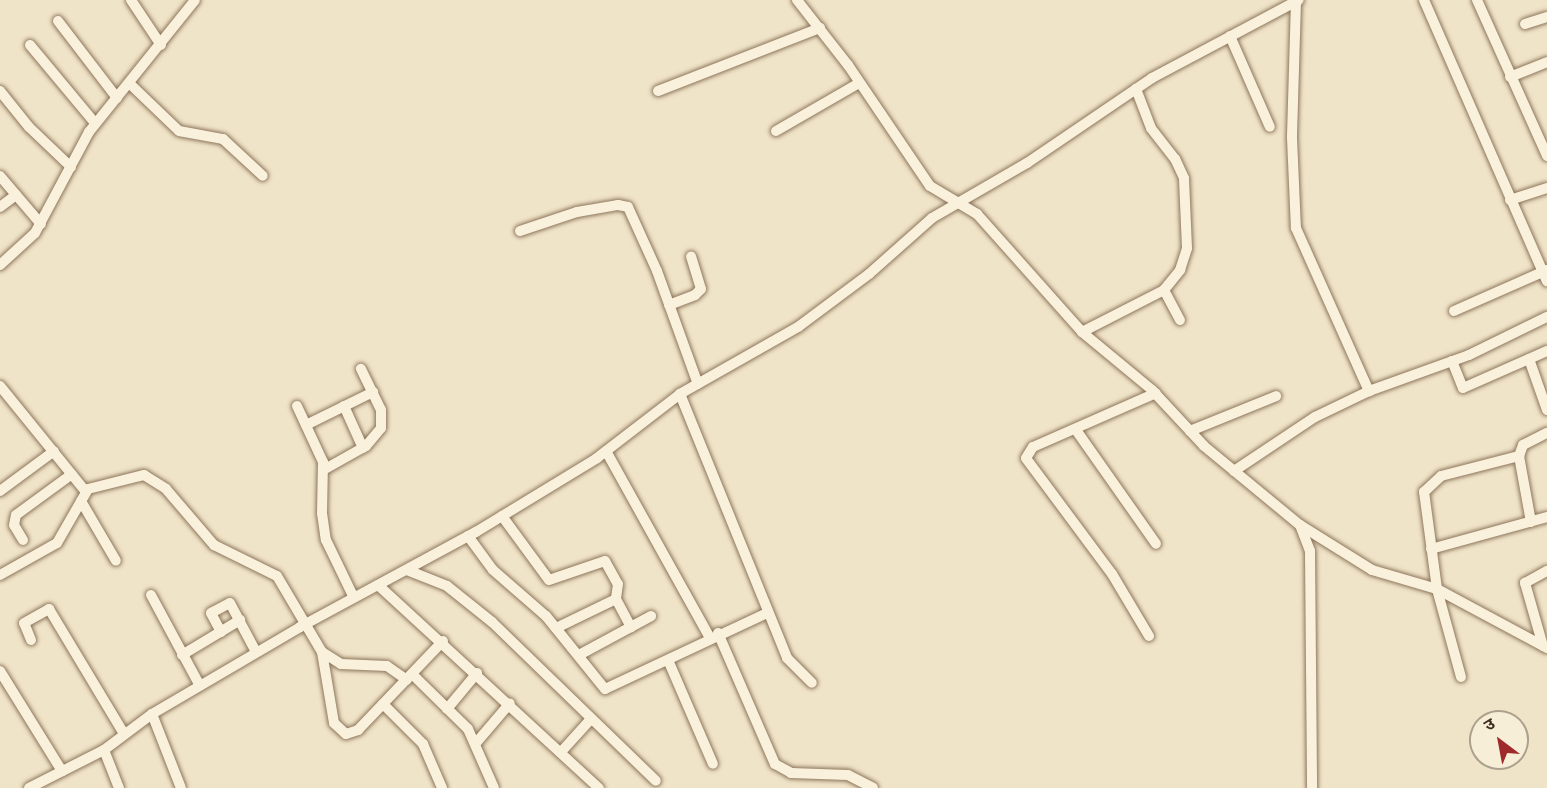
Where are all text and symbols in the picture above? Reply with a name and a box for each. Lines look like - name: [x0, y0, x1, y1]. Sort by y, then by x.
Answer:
- north arrow: [1469, 710, 1529, 770]
- text: उ: [1481, 715, 1500, 737]

